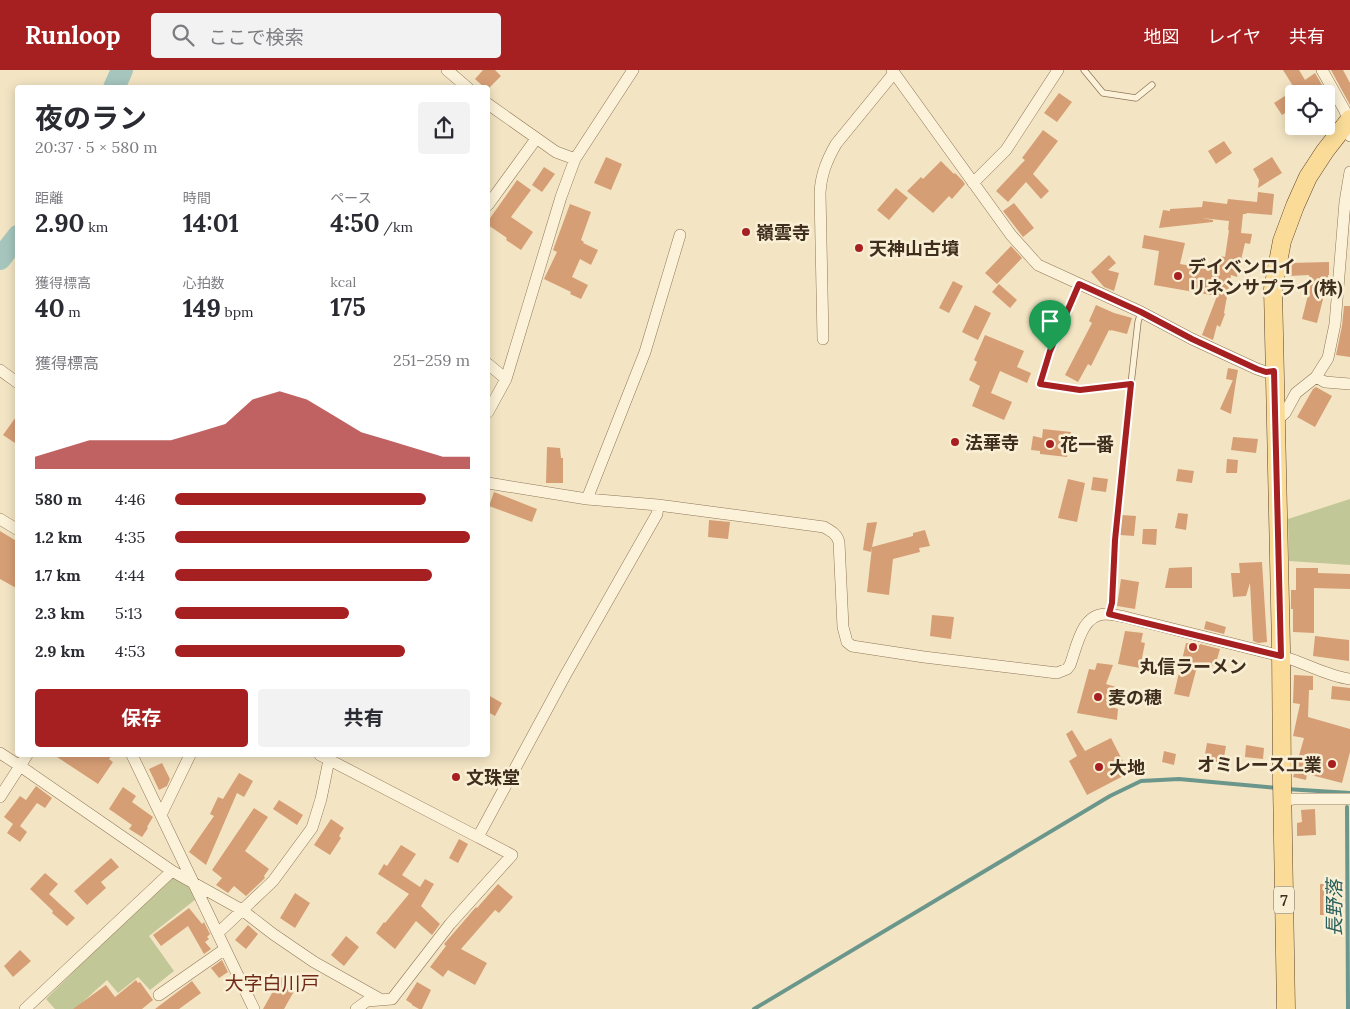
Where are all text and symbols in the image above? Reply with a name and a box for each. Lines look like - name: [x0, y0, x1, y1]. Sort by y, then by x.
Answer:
- search box: [151, 13, 501, 58]
- text: Runloop: [25, 20, 121, 51]
- icon: search: [169, 21, 197, 49]
- text: ここで検索: [209, 25, 304, 49]
- text: 地図: [1144, 25, 1180, 48]
- text: レイヤ: [1208, 25, 1261, 48]
- text: 共有: [1289, 25, 1325, 48]
- map controls: [1285, 85, 1335, 135]
- button: locate: [1285, 85, 1335, 135]
- text: 夜のラン: [35, 100, 147, 136]
- button: share: [418, 102, 470, 154]
- text: 20:37 · 5 × 580 m: [35, 137, 158, 157]
- text: 距離: [35, 189, 63, 207]
- text: 時間: [183, 189, 211, 207]
- text: ペース: [330, 189, 372, 207]
- text: 2.90: [35, 207, 84, 239]
- text: 14:01: [183, 207, 239, 239]
- text: 4:50: [330, 207, 380, 239]
- text: km: [84, 218, 108, 236]
- text: /km: [380, 218, 413, 236]
- place label: 嶺雲寺: [756, 221, 810, 244]
- marker: 嶺雲寺: [740, 226, 752, 238]
- place label: 天神山古墳: [869, 237, 959, 260]
- marker: 天神山古墳: [853, 242, 865, 254]
- place label: デイベンロイ リネンサプライ(株): [1188, 255, 1343, 299]
- marker: デイベンロイ リネンサプライ(株): [1172, 270, 1184, 282]
- text: kcal: [330, 273, 356, 291]
- text: 獲得標高: [35, 274, 91, 292]
- text: 心拍数: [183, 274, 225, 292]
- text: 175: [330, 291, 366, 323]
- text: 40: [35, 292, 65, 324]
- text: 149: [183, 292, 221, 324]
- pin: [1029, 300, 1071, 351]
- text: m: [65, 303, 81, 321]
- text: bpm: [221, 303, 254, 321]
- icon: arrive: [1036, 307, 1064, 335]
- text: 251–259 m: [393, 350, 470, 370]
- text: 獲得標高: [35, 353, 99, 373]
- place label: 法華寺: [965, 431, 1019, 454]
- place label: 花一番: [1060, 433, 1114, 456]
- marker: 法華寺: [949, 436, 961, 448]
- marker: 花一番: [1044, 438, 1056, 450]
- text: 580 m: [35, 489, 82, 509]
- text: 4:46: [115, 489, 146, 509]
- text: 1.2 km: [35, 527, 82, 547]
- text: 4:35: [115, 527, 145, 547]
- text: 1.7 km: [35, 565, 81, 585]
- text: 4:44: [115, 565, 145, 585]
- text: 2.3 km: [35, 603, 85, 623]
- text: 5:13: [115, 603, 142, 623]
- text: 2.9 km: [35, 641, 85, 661]
- text: 4:53: [115, 641, 145, 661]
- marker: 丸信ラーメン: [1187, 641, 1199, 653]
- place label: 丸信ラーメン: [1139, 655, 1247, 678]
- place label: 麦の穂: [1108, 686, 1162, 709]
- button: 保存: [35, 689, 248, 747]
- button: 共有: [258, 689, 470, 747]
- marker: 麦の穂: [1092, 691, 1104, 703]
- place label: オミレース工業: [1197, 753, 1322, 776]
- place label: 大地: [1109, 756, 1145, 779]
- marker: オミレース工業: [1326, 758, 1338, 770]
- marker: 大地: [1093, 761, 1105, 773]
- place label: 文珠堂: [466, 766, 520, 789]
- marker: 文珠堂: [450, 771, 462, 783]
- water label: 長野落: [1322, 877, 1346, 937]
- road number: 7: [1274, 886, 1294, 914]
- district label: 大字白川戸: [224, 971, 320, 995]

